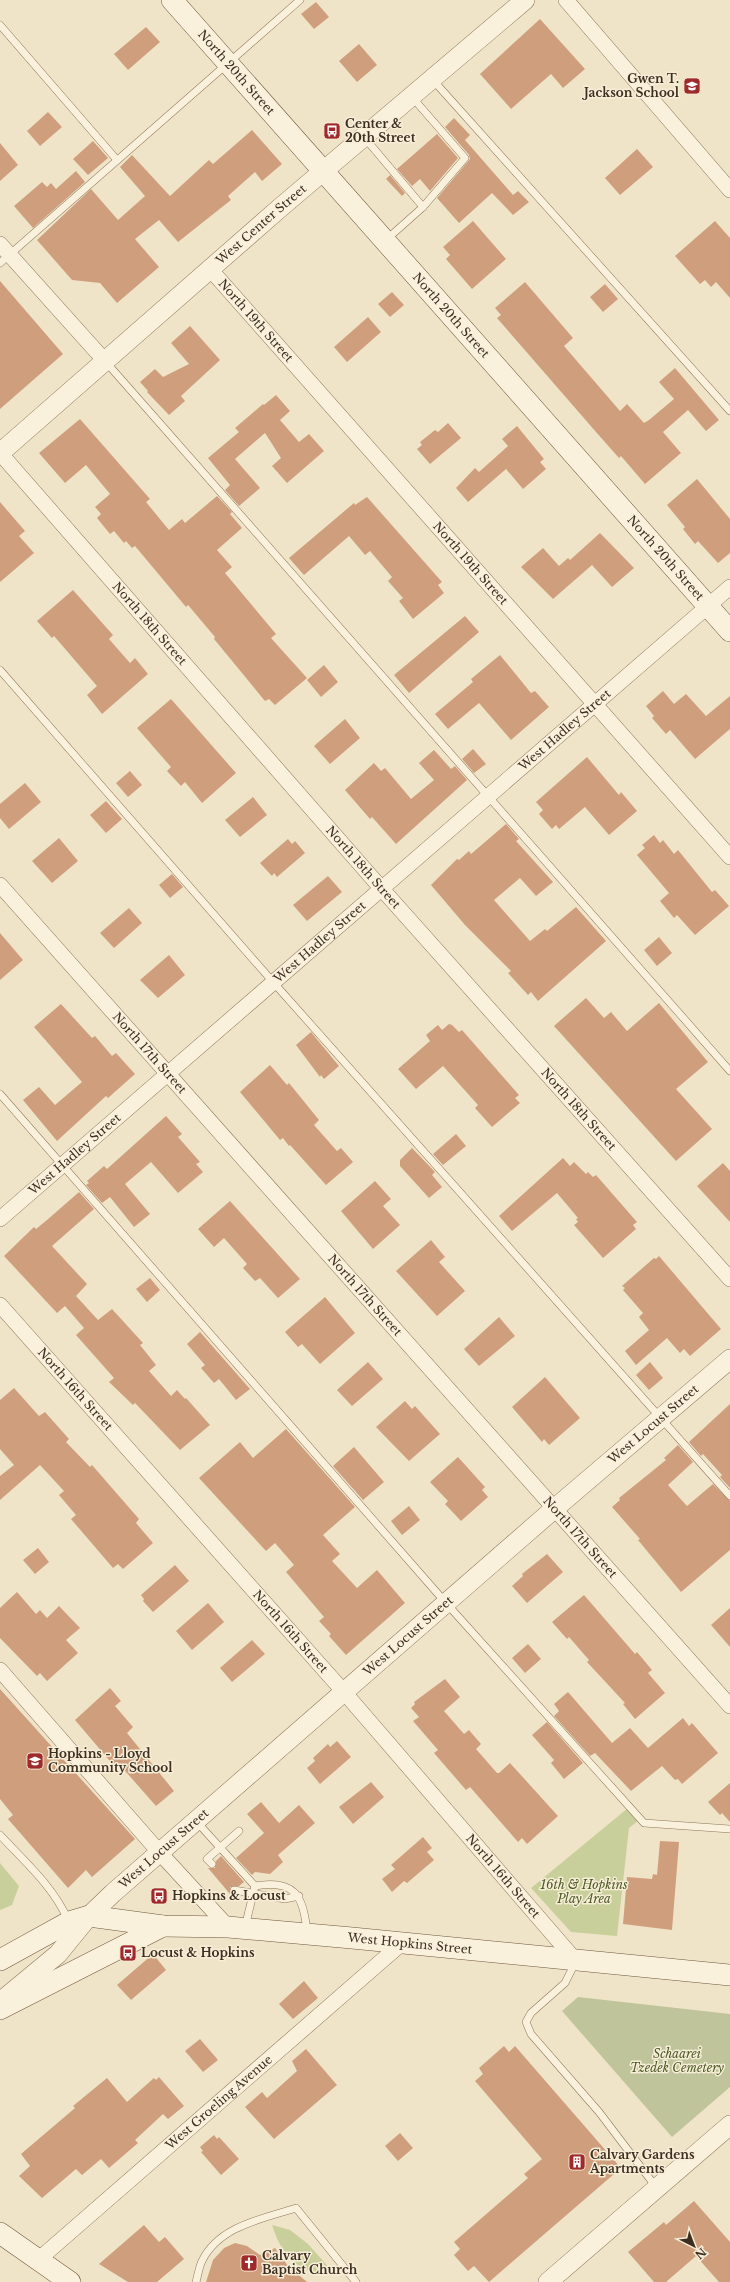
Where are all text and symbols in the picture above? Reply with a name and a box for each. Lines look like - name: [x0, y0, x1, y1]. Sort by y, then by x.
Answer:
- street label: North 20th Street: [195, 27, 279, 118]
- place label: Gwen T. Jackson School: [581, 71, 680, 100]
- school or university icon: Gwen T. Jackson School: [682, 76, 702, 96]
- place label: Center & 20th Street: [345, 116, 416, 145]
- bus stop icon: Center & 20th Street: [322, 121, 342, 141]
- street label: West Center Street: [212, 181, 309, 268]
- street label: North 20th Street: [410, 269, 493, 361]
- street label: North 19th Street: [215, 276, 297, 365]
- street label: North 20th Street: [624, 512, 708, 604]
- street label: North 19th Street: [430, 518, 512, 608]
- street label: North 18th Street: [110, 579, 191, 668]
- street label: West Hadley Street: [515, 685, 614, 774]
- street label: North 18th Street: [323, 823, 404, 912]
- street label: West Hadley Street: [270, 898, 369, 986]
- street label: North 17th Street: [110, 1009, 190, 1097]
- street label: North 18th Street: [538, 1065, 620, 1154]
- street label: West Hadley Street: [25, 1110, 124, 1198]
- street label: North 17th Street: [325, 1251, 406, 1339]
- street label: North 16th Street: [35, 1345, 117, 1434]
- street label: West Locust Street: [604, 1381, 702, 1467]
- street label: North 17th Street: [540, 1493, 621, 1581]
- street label: North 16th Street: [250, 1587, 332, 1676]
- street label: West Locust Street: [359, 1592, 456, 1679]
- place label: Hopkins - Lloyd Community School: [48, 1746, 173, 1775]
- school or university icon: Hopkins - Lloyd Community School: [25, 1751, 45, 1771]
- street label: West Locust Street: [115, 1805, 212, 1892]
- street label: North 16th Street: [463, 1831, 544, 1921]
- park label: 16th & Hopkins Play Area: [539, 1877, 628, 1906]
- bus stop icon: Hopkins & Locust: [149, 1886, 169, 1906]
- place label: Hopkins & Locust: [172, 1888, 286, 1903]
- street label: West Hopkins Street: [346, 1930, 473, 1957]
- bus stop icon: Locust & Hopkins: [118, 1943, 138, 1963]
- place label: Locust & Hopkins: [141, 1945, 255, 1960]
- park label: Schaarei Tzedek Cemetery: [630, 2046, 725, 2075]
- street label: West Groeling Avenue: [162, 2052, 275, 2153]
- place label: Calvary Gardens Apartments: [589, 2147, 695, 2176]
- building icon: Calvary Gardens Apartments: [567, 2152, 587, 2172]
- north arrow: [674, 2226, 714, 2266]
- text: N: [692, 2245, 709, 2263]
- place label: Calvary Baptist Church: [262, 2248, 358, 2277]
- church icon: Calvary Baptist Church: [239, 2253, 259, 2273]

